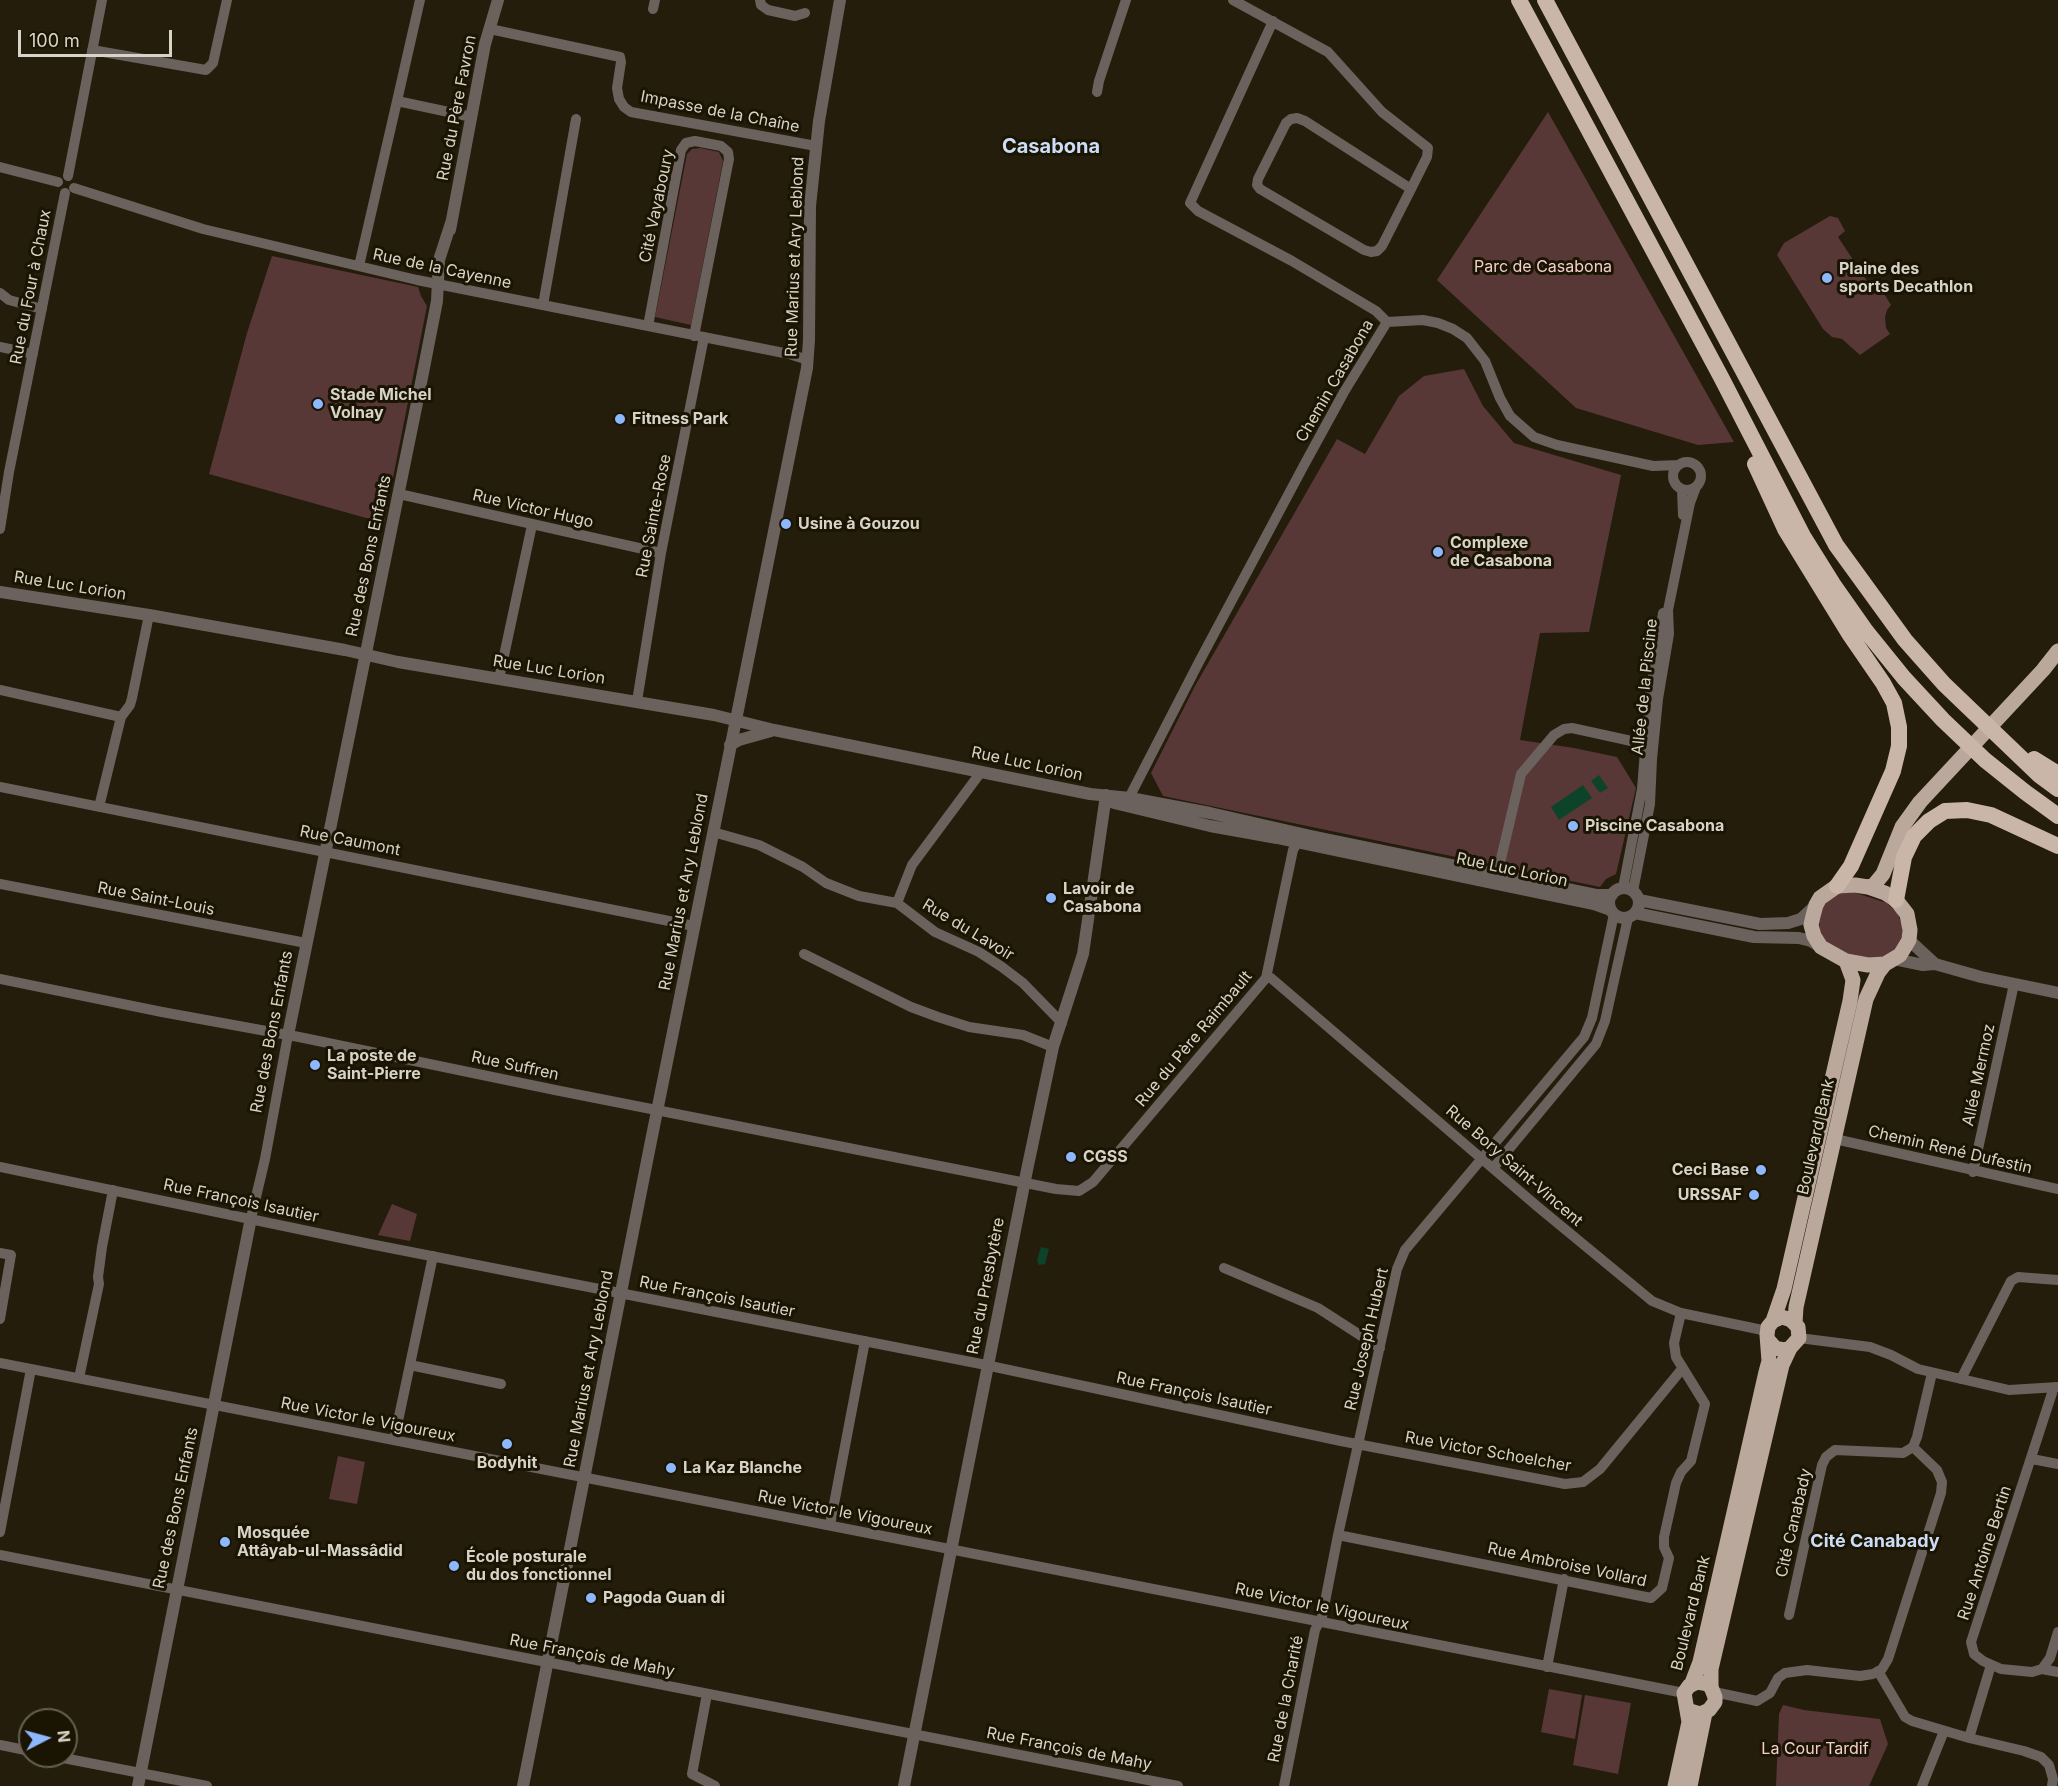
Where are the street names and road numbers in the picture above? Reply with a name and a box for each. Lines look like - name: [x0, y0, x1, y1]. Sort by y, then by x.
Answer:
- street label: Rue du Père Favron: [433, 34, 481, 182]
- street label: Impasse de la Chaîne: [639, 87, 801, 137]
- street label: Cité Vayaboury: [636, 148, 678, 264]
- street label: Rue Marius et Ary Leblond: [782, 157, 808, 357]
- street label: Rue du Four à Chaux: [7, 208, 55, 366]
- street label: Rue de la Cayenne: [371, 245, 513, 293]
- street label: Chemin Casabona: [1292, 316, 1378, 446]
- street label: Rue Sainte-Rose: [633, 453, 675, 579]
- street label: Rue des Bons Enfants: [342, 473, 396, 639]
- street label: Rue Victor Hugo: [471, 486, 595, 532]
- street label: Rue Luc Lorion: [12, 568, 128, 604]
- street label: Allée de la Piscine: [1628, 618, 1662, 756]
- street label: Rue Luc Lorion: [491, 652, 607, 688]
- street label: Rue Luc Lorion: [969, 743, 1085, 785]
- street label: Rue Marius et Ary Leblond: [655, 792, 713, 992]
- street label: Rue Caumont: [298, 822, 402, 860]
- street label: Rue Luc Lorion: [1454, 849, 1570, 891]
- street label: Rue Saint-Louis: [96, 878, 216, 920]
- street label: Rue du Lavoir: [919, 895, 1017, 965]
- street label: Rue des Bons Enfants: [247, 949, 297, 1115]
- street label: Rue du Père Raimbault: [1132, 967, 1256, 1111]
- street label: Allée Mermoz: [1959, 1022, 1999, 1128]
- street label: Rue Suffren: [469, 1047, 561, 1085]
- street label: Boulevard Bank: [1793, 1077, 1839, 1197]
- street label: Rue Bory Saint-Vincent: [1442, 1101, 1586, 1231]
- street label: Chemin René Dufestin: [1866, 1122, 2034, 1178]
- street label: Rue François Isautier: [162, 1175, 320, 1227]
- street label: Rue du Presbytère: [963, 1216, 1009, 1356]
- street label: Rue Joseph Hubert: [1341, 1266, 1393, 1412]
- street label: Rue Marius et Ary Leblond: [560, 1269, 618, 1469]
- street label: Rue François Isautier: [638, 1272, 796, 1322]
- street label: Rue François Isautier: [1115, 1368, 1273, 1420]
- street label: Rue Victor le Vigoureux: [279, 1394, 457, 1446]
- street label: Rue des Bons Enfants: [149, 1425, 203, 1591]
- street label: Rue Victor Schoelcher: [1403, 1428, 1573, 1476]
- street label: Cité Canabady: [1772, 1467, 1816, 1579]
- street label: Rue Antoine Bertin: [1954, 1483, 2016, 1623]
- street label: Rue Victor le Vigoureux: [756, 1487, 934, 1539]
- street label: Rue Ambroise Vollard: [1486, 1539, 1648, 1591]
- street label: Boulevard Bank: [1667, 1553, 1715, 1673]
- street label: Rue Victor le Vigoureux: [1233, 1579, 1411, 1635]
- street label: Rue François de Mahy: [508, 1631, 676, 1681]
- street label: Rue de la Charité: [1264, 1634, 1308, 1764]
- street label: Rue François de Mahy: [985, 1724, 1153, 1774]

